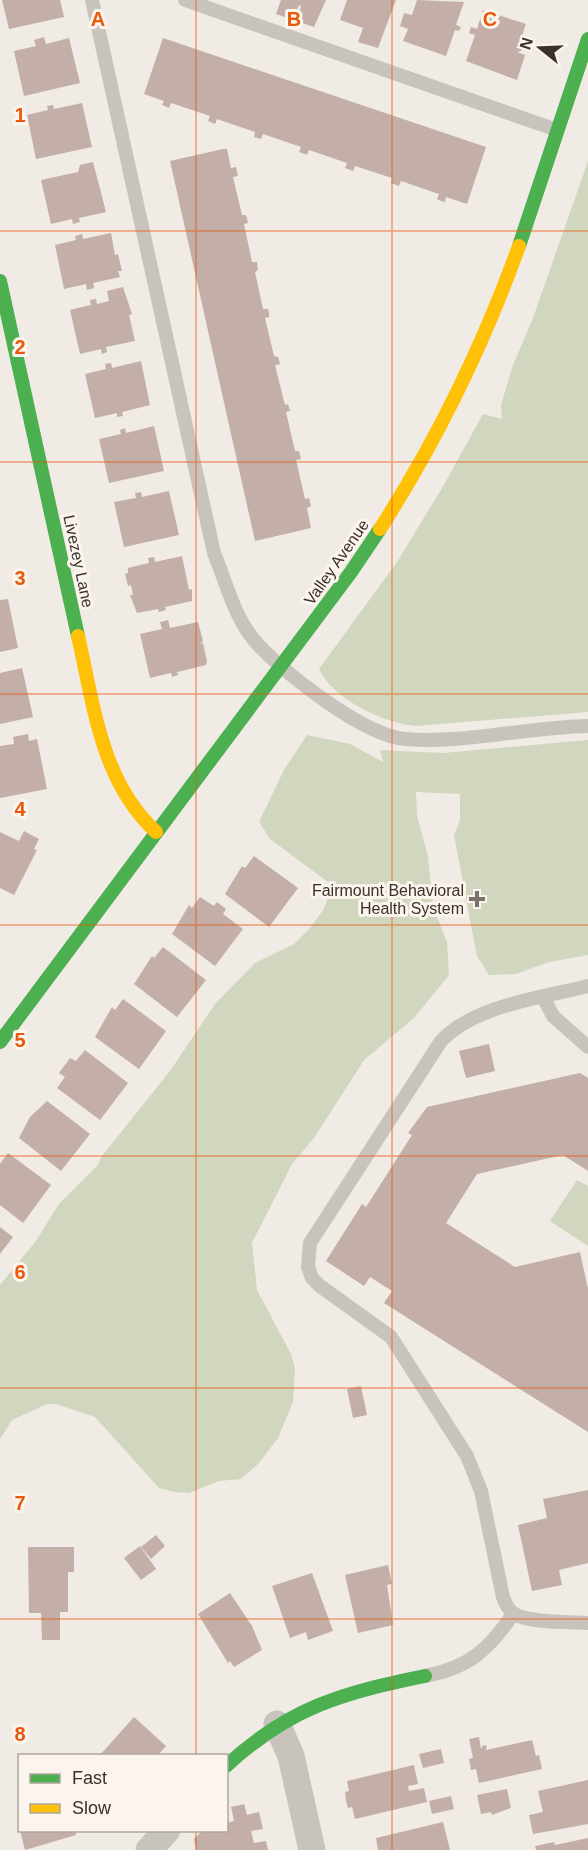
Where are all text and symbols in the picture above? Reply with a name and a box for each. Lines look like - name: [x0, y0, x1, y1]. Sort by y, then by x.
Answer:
- text: A: [91, 8, 105, 30]
- text: B: [287, 8, 301, 30]
- text: C: [483, 8, 497, 30]
- north arrow: [510, 18, 570, 78]
- text: N: [516, 35, 536, 52]
- text: 1: [14, 104, 26, 126]
- text: 2: [14, 336, 26, 358]
- street label: Livezey Lane: [60, 513, 97, 609]
- street label: Valley Avenue: [301, 516, 372, 608]
- text: 3: [14, 567, 26, 589]
- text: 4: [14, 798, 26, 820]
- place label: Fairmount Behavioral Health System: [312, 882, 464, 917]
- marker: Fairmount Behavioral Health System: [468, 890, 486, 908]
- text: 5: [14, 1029, 26, 1051]
- text: 6: [14, 1261, 26, 1283]
- text: 7: [14, 1492, 26, 1514]
- text: 8: [14, 1723, 26, 1745]
- legend: [18, 1754, 228, 1832]
- text: Fast: [72, 1768, 107, 1788]
- text: Slow: [72, 1798, 112, 1818]

